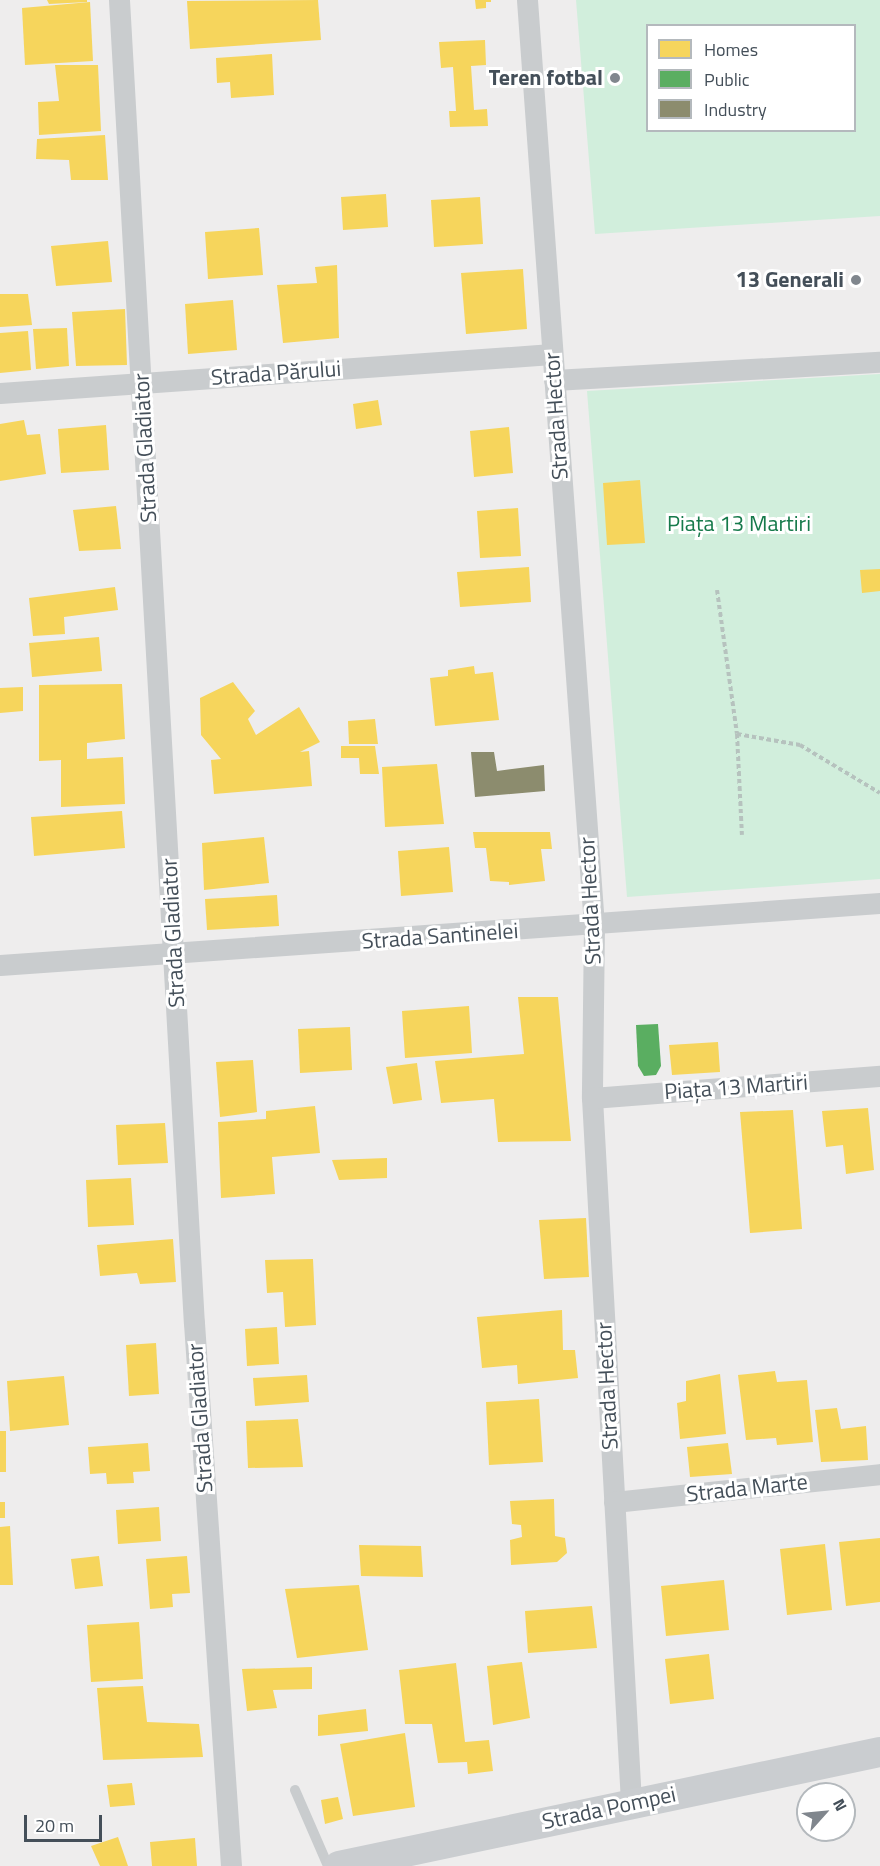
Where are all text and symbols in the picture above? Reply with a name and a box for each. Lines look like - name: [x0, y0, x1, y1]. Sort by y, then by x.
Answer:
- legend: [646, 24, 856, 132]
- text: Homes: [704, 36, 758, 63]
- place label: Teren fotbal: [489, 65, 603, 91]
- text: Public: [704, 66, 750, 93]
- marker: Teren fotbal: [608, 71, 622, 85]
- text: Industry: [704, 96, 767, 123]
- place label: 13 Generali: [735, 267, 844, 293]
- marker: 13 Generali: [849, 273, 863, 287]
- street label: Strada Hector: [538, 351, 574, 481]
- street label: Strada Părului: [210, 355, 342, 391]
- street label: Strada Gladiator: [128, 373, 162, 523]
- park label: Piața 13 Martiri: [667, 511, 811, 537]
- street label: Strada Hector: [573, 836, 607, 966]
- street label: Strada Gladiator: [156, 858, 190, 1008]
- street label: Strada Santinelei: [361, 917, 519, 955]
- street label: Piața 13 Martiri: [663, 1069, 809, 1105]
- street label: Strada Hector: [590, 1321, 624, 1451]
- street label: Strada Gladiator: [182, 1342, 218, 1494]
- street label: Strada Marte: [685, 1469, 809, 1507]
- street label: Strada Pompei: [540, 1781, 678, 1835]
- north arrow: [796, 1782, 856, 1842]
- text: N: [827, 1794, 853, 1815]
- scale bar: [27, 1803, 105, 1841]
- text: 20 m: [35, 1812, 74, 1839]

